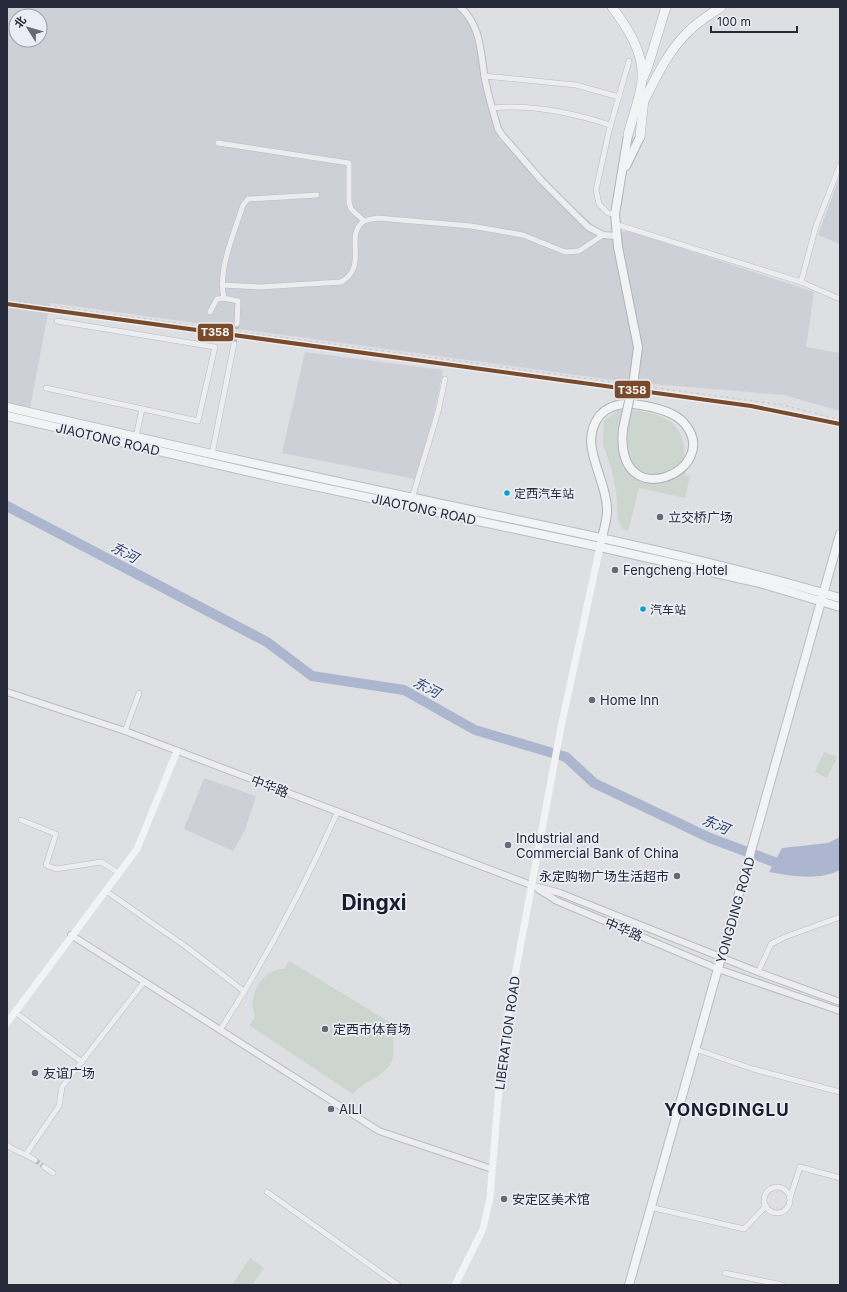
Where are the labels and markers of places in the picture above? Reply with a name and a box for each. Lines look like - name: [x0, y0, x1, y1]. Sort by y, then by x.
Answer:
- place label: 定西汽车站: [514, 486, 574, 501]
- marker: 定西汽车站: [502, 488, 512, 498]
- place label: 立交桥广场: [668, 509, 733, 525]
- marker: 立交桥广场: [655, 512, 665, 522]
- place label: Fengcheng Hotel: [623, 562, 728, 578]
- marker: Fengcheng Hotel: [610, 565, 620, 575]
- place label: 汽车站: [650, 602, 686, 617]
- marker: 汽车站: [638, 604, 648, 614]
- place label: Home Inn: [600, 692, 659, 708]
- marker: Home Inn: [587, 695, 597, 705]
- place label: Industrial and Commercial Bank of China: [516, 830, 679, 861]
- marker: Industrial and Commercial Bank of China: [503, 840, 513, 850]
- place label: 永定购物广场生活超市: [539, 868, 669, 884]
- marker: 永定购物广场生活超市: [672, 871, 682, 881]
- place label: 定西市体育场: [333, 1021, 411, 1037]
- marker: 定西市体育场: [320, 1024, 330, 1034]
- place label: 友谊广场: [43, 1065, 95, 1081]
- marker: 友谊广场: [30, 1068, 40, 1078]
- place label: AILI: [339, 1101, 362, 1117]
- marker: AILI: [326, 1104, 336, 1114]
- place label: 安定区美术馆: [512, 1191, 590, 1207]
- marker: 安定区美术馆: [499, 1194, 509, 1204]

